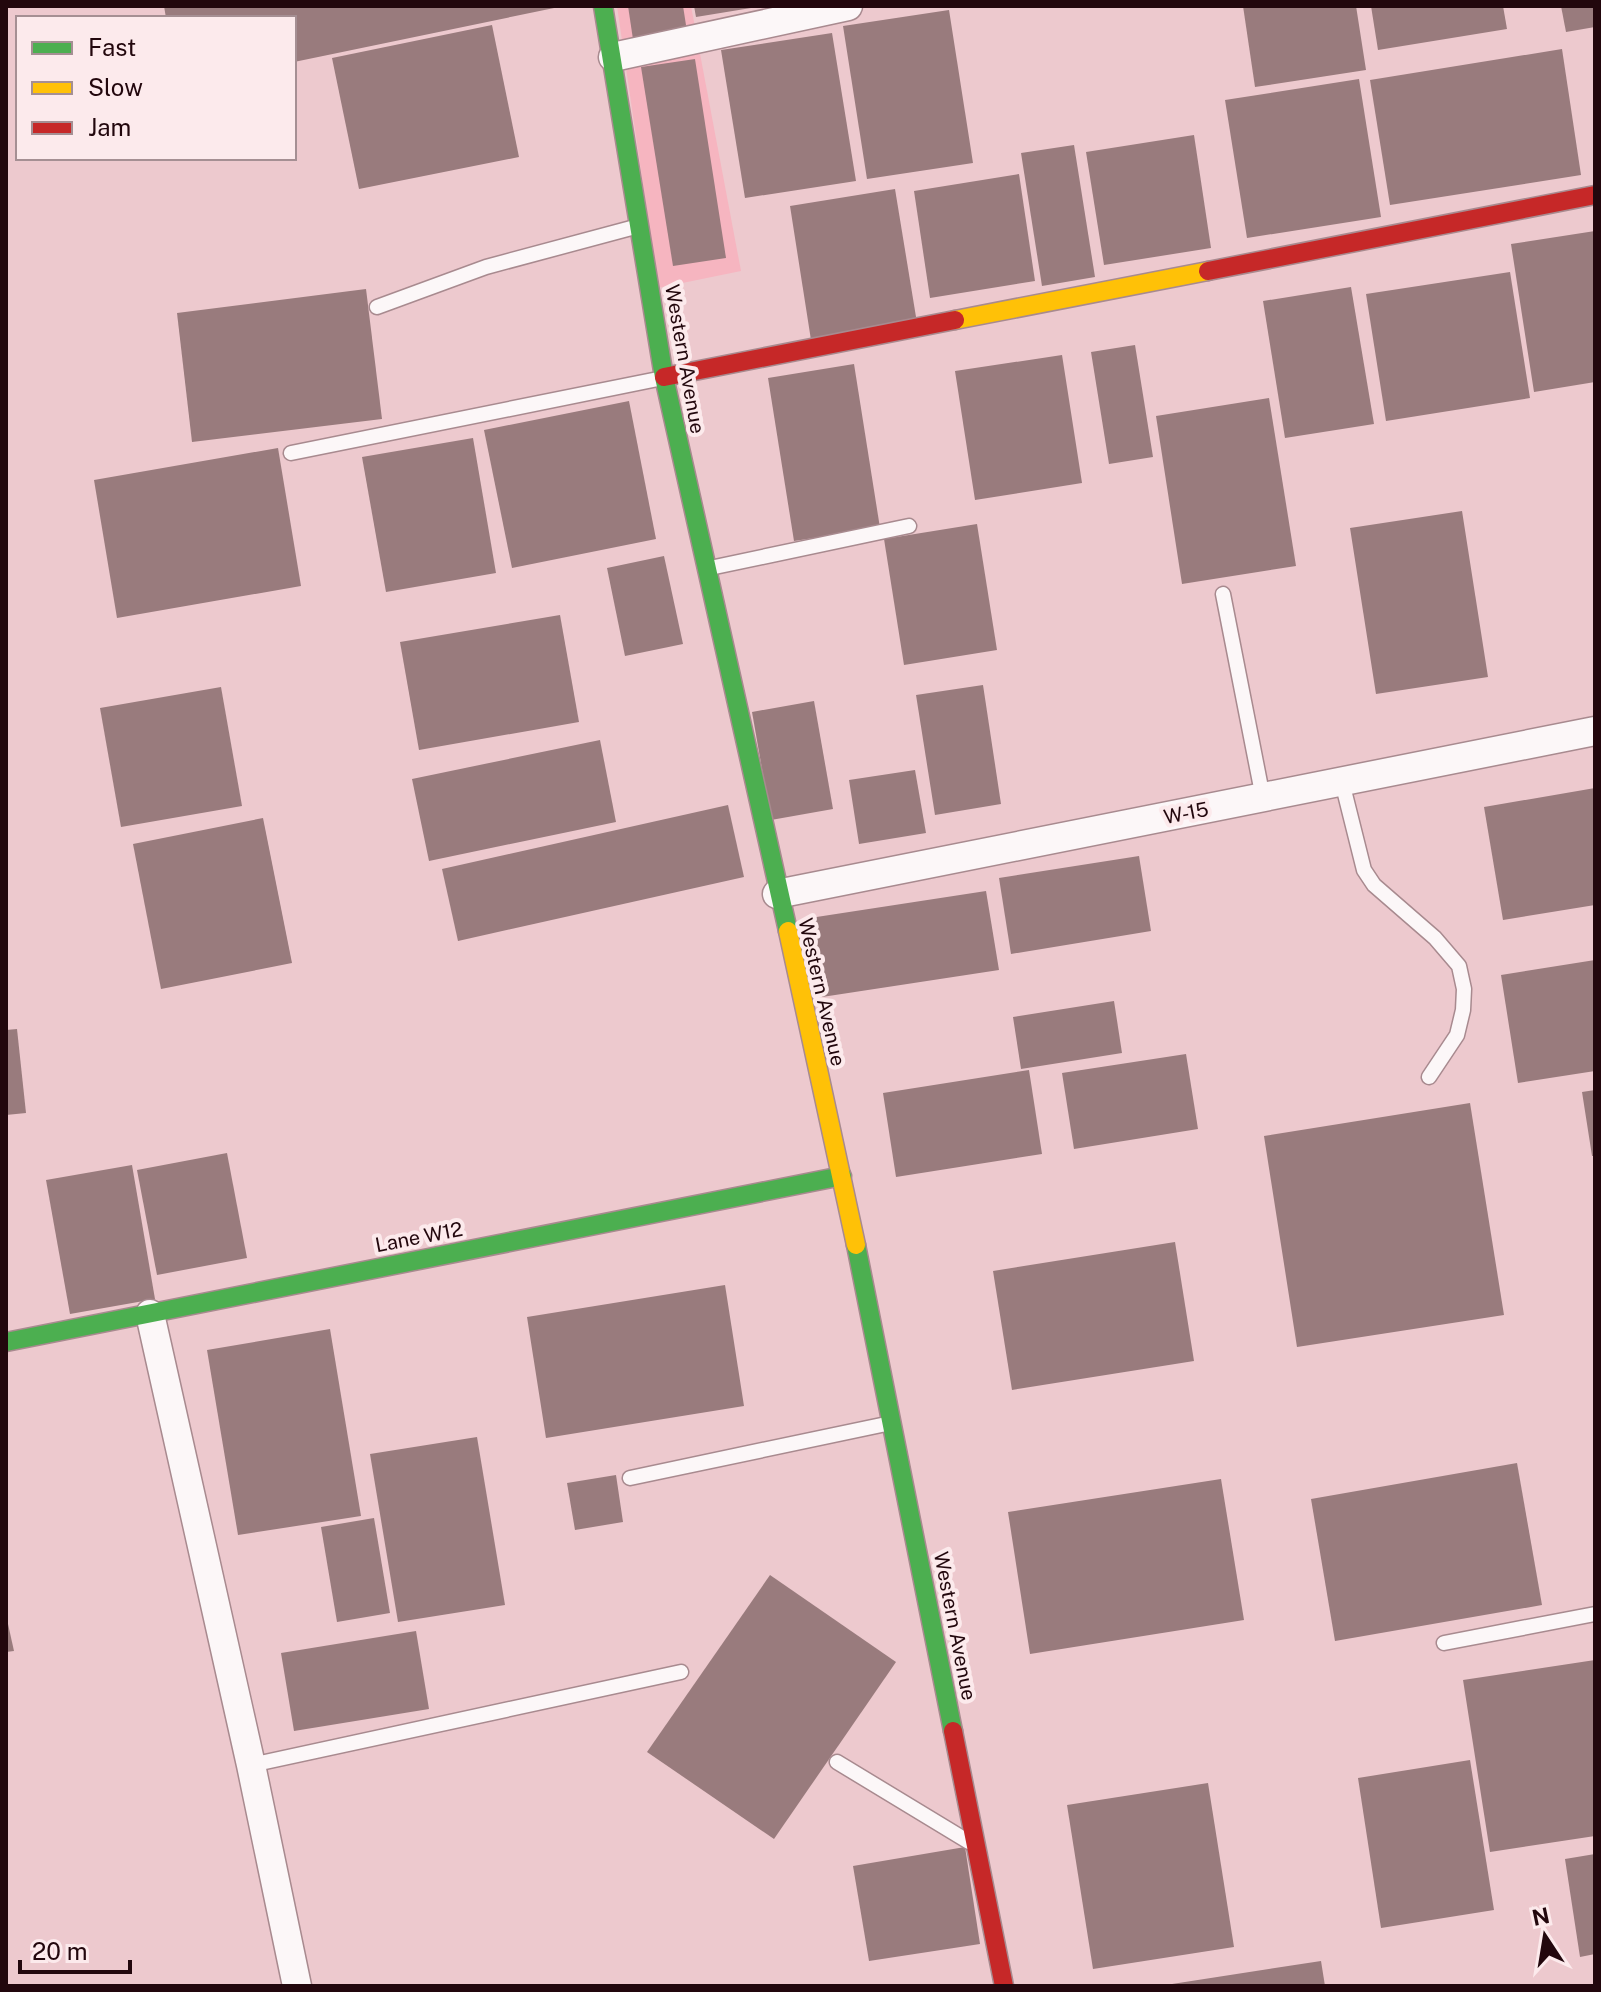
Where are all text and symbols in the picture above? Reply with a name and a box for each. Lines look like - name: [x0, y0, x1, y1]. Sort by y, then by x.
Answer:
- legend: [16, 16, 296, 160]
- text: Fast: [88, 33, 136, 61]
- text: Slow: [88, 73, 143, 101]
- text: Jam: [88, 113, 131, 141]
- street label: Western Avenue: [660, 283, 710, 435]
- street label: W-15: [1162, 797, 1210, 829]
- street label: Western Avenue: [793, 916, 851, 1068]
- street label: Lane W12: [373, 1217, 465, 1257]
- street label: Western Avenue: [929, 1550, 981, 1702]
- north arrow: [1505, 1896, 1585, 1976]
- text: N: [1530, 1902, 1552, 1931]
- scale bar: [20, 1924, 130, 1974]
- text: 20 m: [32, 1937, 88, 1965]

